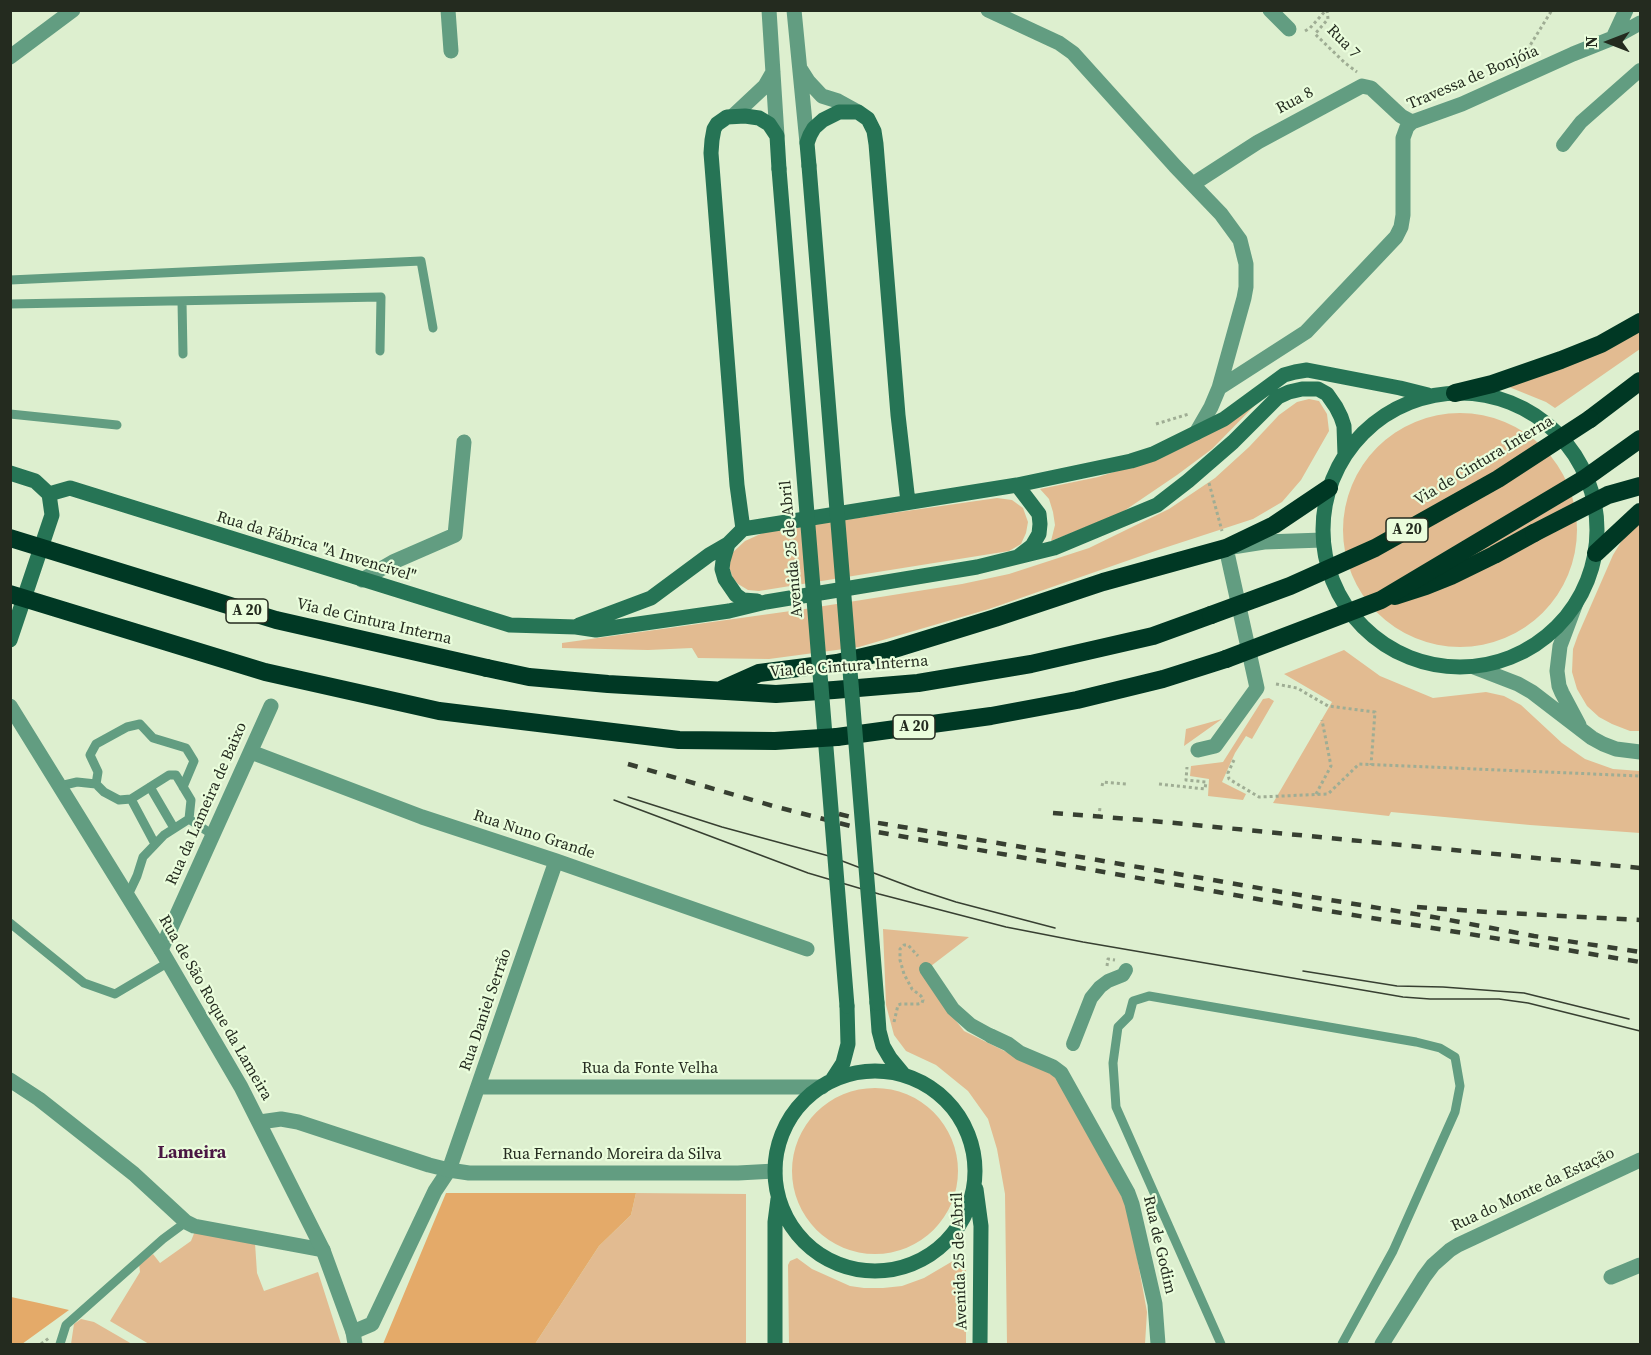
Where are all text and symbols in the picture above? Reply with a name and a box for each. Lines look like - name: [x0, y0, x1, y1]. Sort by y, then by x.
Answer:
- north arrow: [1579, 12, 1639, 72]
- street label: Rua 7: [1322, 21, 1364, 63]
- text: N: [1580, 36, 1602, 48]
- street label: Travessa de Bonjóia: [1404, 42, 1542, 114]
- street label: Rua 8: [1273, 83, 1317, 119]
- street label: Via de Cintura Interna: [1411, 412, 1557, 510]
- street label: Avenida 25 de Abril: [776, 480, 808, 618]
- street label: Rua da Fábrica "A Invencível": [214, 508, 418, 586]
- road number: A 20: [1386, 518, 1428, 542]
- street label: Via de Cintura Interna: [294, 595, 454, 649]
- road number: A 20: [226, 599, 268, 623]
- street label: Via de Cintura Interna: [769, 652, 929, 682]
- road number: A 20: [893, 715, 935, 739]
- street label: Rua da Lameira de Baixo: [162, 719, 252, 889]
- street label: Rua Nuno Grande: [471, 806, 597, 864]
- street label: Rua de São Roque da Lameira: [154, 912, 276, 1104]
- street label: Rua Daniel Serrão: [456, 946, 516, 1074]
- street label: Rua da Fonte Velha: [582, 1059, 718, 1079]
- district label: Lameira: [158, 1142, 226, 1164]
- street label: Rua do Monte da Estação: [1448, 1144, 1618, 1236]
- street label: Rua Fernando Moreira da Silva: [502, 1145, 722, 1165]
- street label: Avenida 25 de Abril: [948, 1192, 972, 1330]
- street label: Rua de Godim: [1138, 1194, 1180, 1296]

